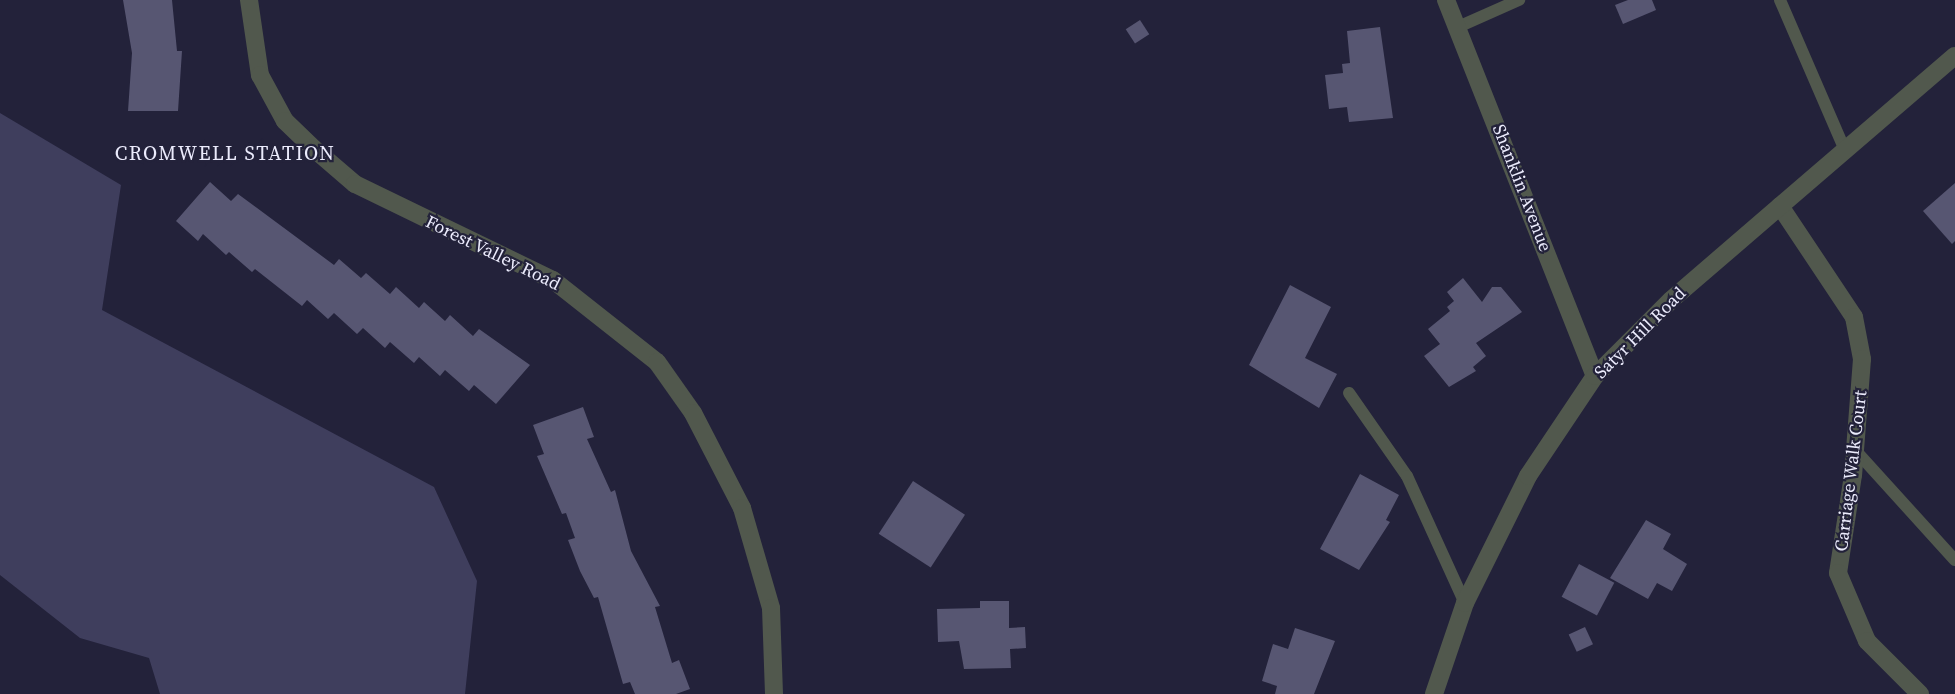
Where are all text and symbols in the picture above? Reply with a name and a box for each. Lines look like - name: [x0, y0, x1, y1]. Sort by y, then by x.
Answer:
- street label: Shanklin Avenue: [1488, 121, 1556, 255]
- district label: CROMWELL STATION: [115, 141, 335, 165]
- street label: Forest Valley Road: [422, 211, 564, 295]
- street label: Satyr Hill Road: [1590, 283, 1690, 383]
- street label: Carriage Walk Court: [1830, 389, 1872, 553]

